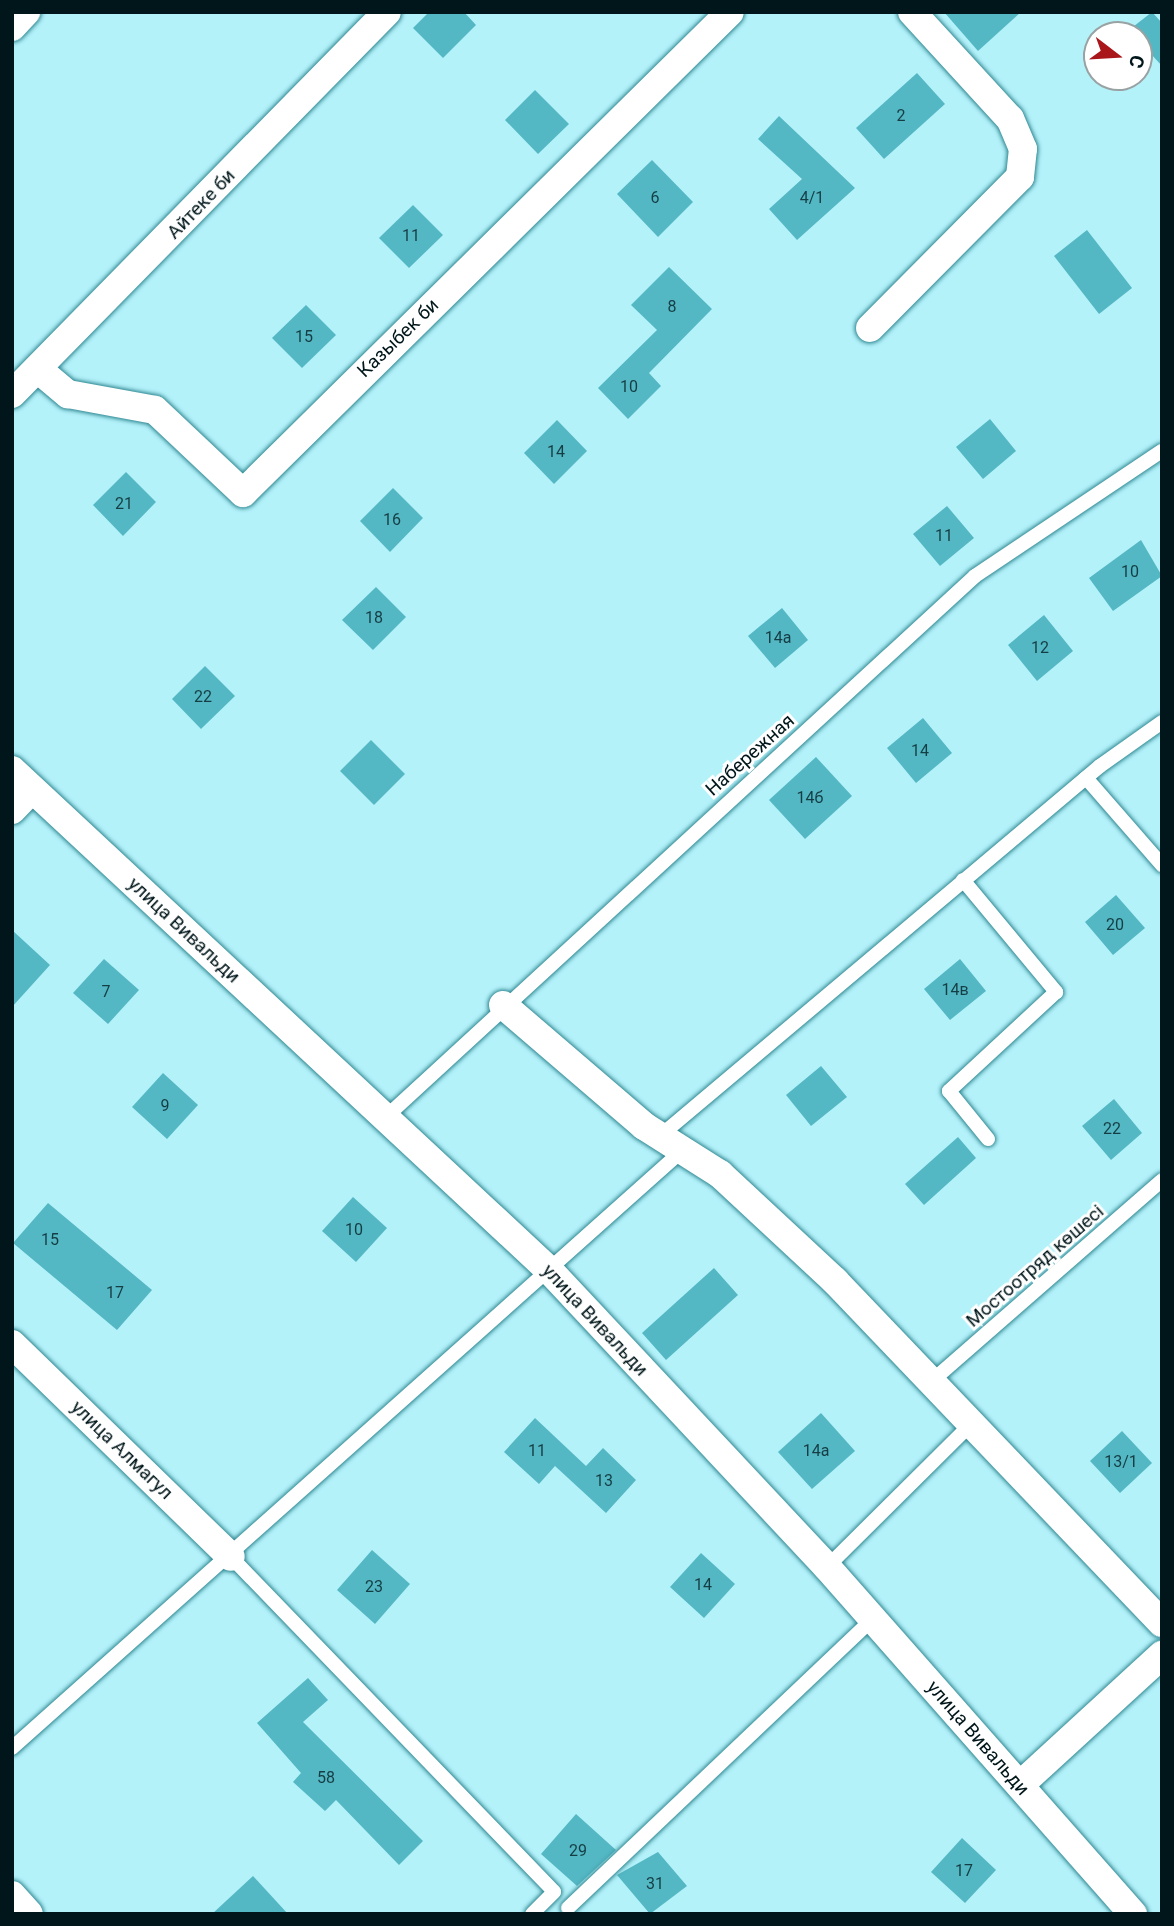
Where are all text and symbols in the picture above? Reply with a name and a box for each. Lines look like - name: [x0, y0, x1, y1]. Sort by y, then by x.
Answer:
- north arrow: [1083, 21, 1153, 91]
- text: С: [1124, 52, 1149, 71]
- house number: 2: [897, 106, 905, 126]
- street label: Айтеке би: [162, 164, 240, 244]
- house number: 6: [651, 188, 659, 208]
- house number: 4/1: [800, 188, 824, 208]
- house number: 11: [402, 226, 420, 246]
- street label: Казыбек би: [353, 294, 443, 382]
- house number: 8: [668, 297, 676, 317]
- house number: 15: [295, 327, 313, 347]
- house number: 10: [620, 377, 638, 397]
- house number: 14: [547, 442, 565, 462]
- house number: 21: [115, 494, 133, 514]
- house number: 16: [383, 510, 401, 530]
- house number: 11: [935, 526, 953, 546]
- house number: 10: [1121, 562, 1139, 582]
- house number: 18: [365, 608, 383, 628]
- house number: 14а: [765, 628, 791, 648]
- house number: 12: [1031, 638, 1049, 658]
- house number: 22: [194, 687, 212, 707]
- street label: Набережная: [701, 709, 799, 801]
- house number: 14: [911, 741, 929, 761]
- house number: 14б: [797, 788, 823, 808]
- street label: улица Вивальди: [123, 872, 245, 988]
- house number: 20: [1106, 915, 1124, 935]
- house number: 14в: [941, 980, 969, 1000]
- house number: 7: [102, 982, 110, 1002]
- house number: 9: [161, 1096, 169, 1116]
- house number: 22: [1103, 1119, 1121, 1139]
- street label: Мостоотряд көшесі: [962, 1200, 1108, 1332]
- house number: 10: [345, 1220, 363, 1240]
- house number: 15: [41, 1230, 59, 1250]
- street label: улица Вивальди: [537, 1259, 653, 1381]
- house number: 17: [106, 1283, 124, 1303]
- street label: улица Алмагул: [66, 1396, 178, 1504]
- house number: 11: [528, 1441, 546, 1461]
- house number: 14а: [803, 1441, 829, 1461]
- house number: 13/1: [1104, 1452, 1138, 1472]
- house number: 13: [595, 1471, 613, 1491]
- house number: 14: [694, 1575, 712, 1595]
- house number: 23: [365, 1577, 383, 1597]
- street label: улица Вивальди: [922, 1676, 1034, 1800]
- house number: 58: [317, 1768, 335, 1788]
- house number: 29: [569, 1841, 587, 1861]
- house number: 17: [955, 1861, 973, 1881]
- house number: 31: [646, 1874, 664, 1894]

